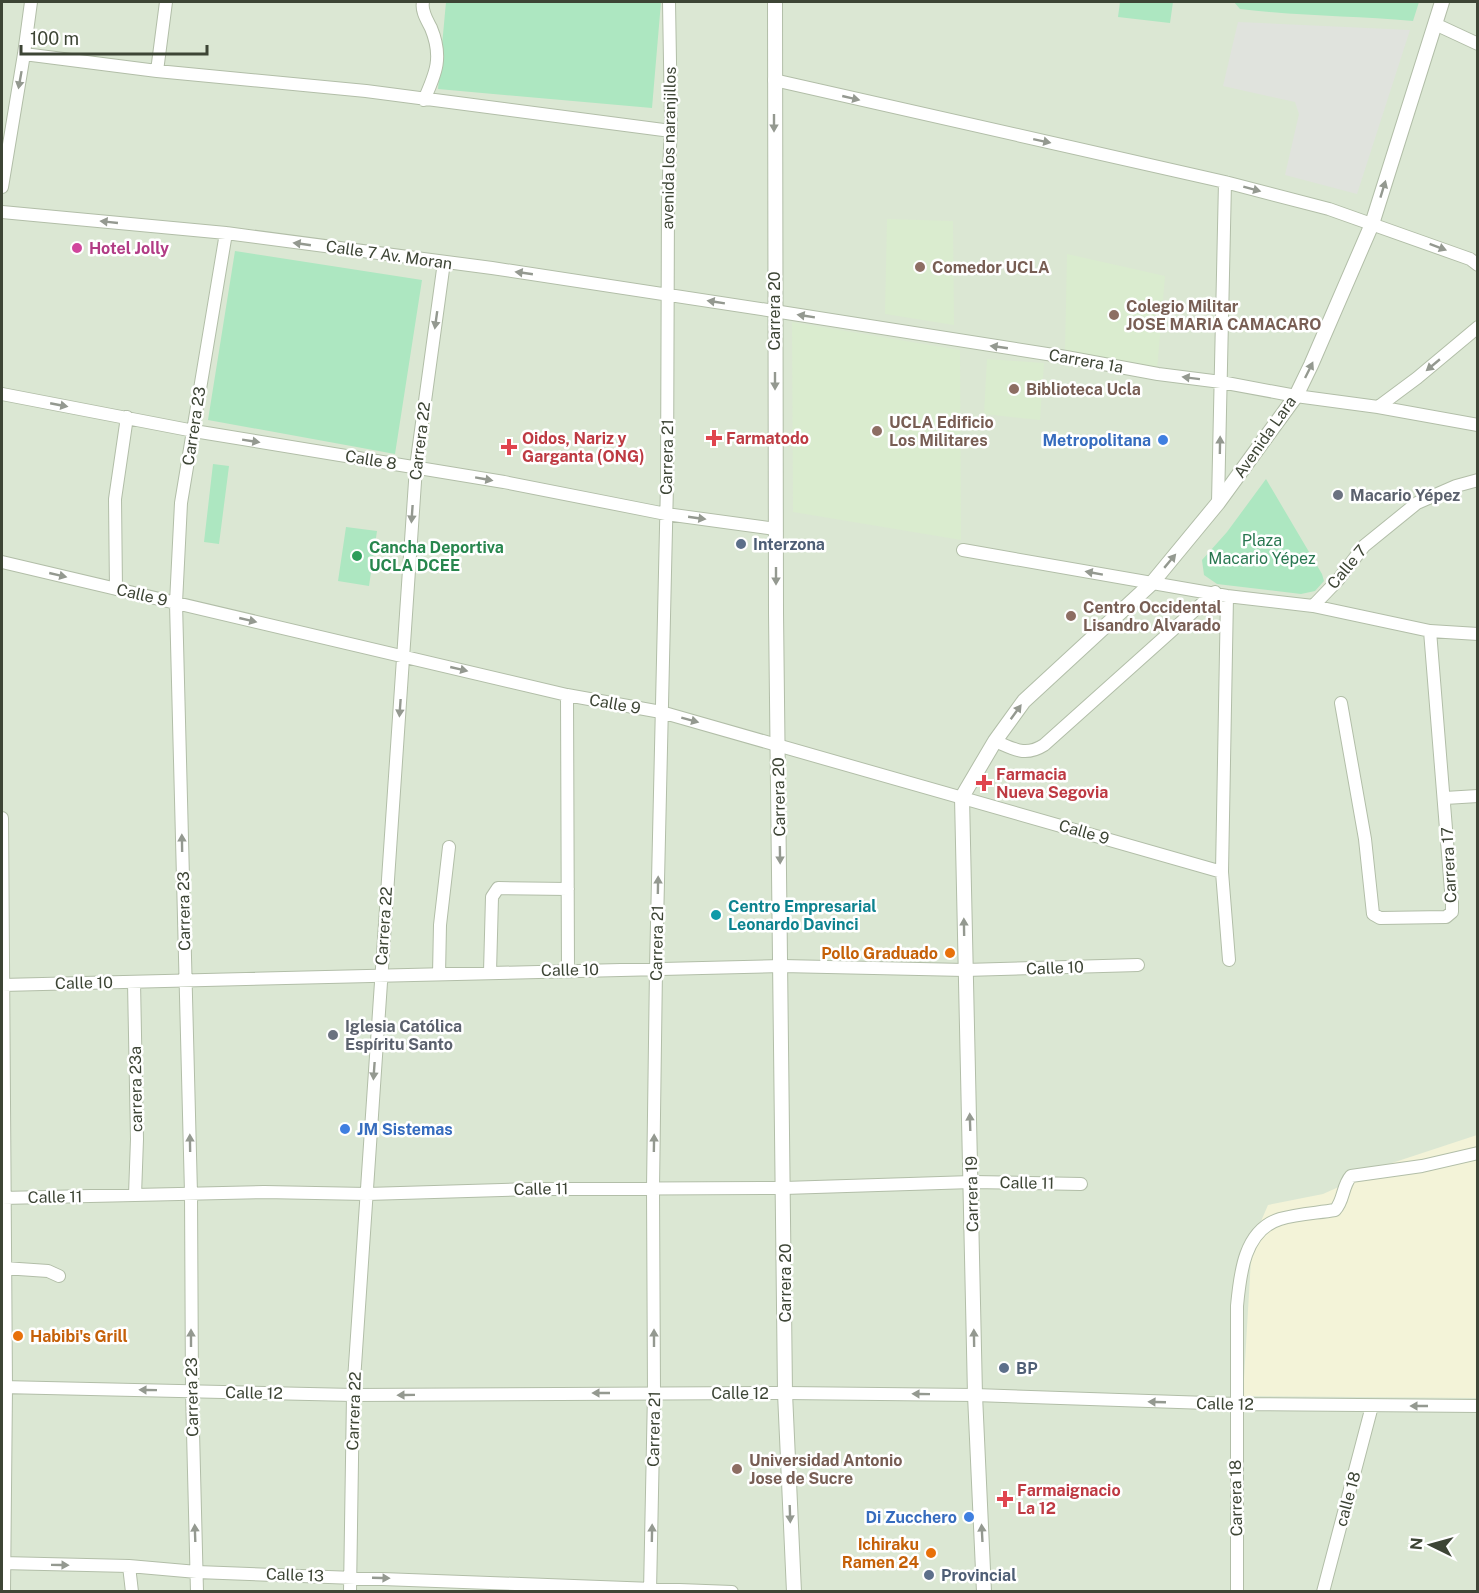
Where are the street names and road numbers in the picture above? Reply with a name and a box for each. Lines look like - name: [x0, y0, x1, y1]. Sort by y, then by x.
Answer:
- street label: avenida los naranjillos: [658, 66, 680, 230]
- street label: Calle 7 Av. Moran: [325, 237, 453, 273]
- street label: Carrera 20: [765, 271, 784, 351]
- street label: Carrera 1a: [1047, 345, 1125, 377]
- street label: Carrera 23: [178, 385, 210, 467]
- street label: Avenida Lara: [1230, 392, 1300, 482]
- street label: Carrera 22: [406, 401, 434, 481]
- street label: Carrera 21: [657, 419, 677, 495]
- street label: Calle 8: [344, 447, 398, 473]
- street label: Calle 7: [1323, 541, 1371, 593]
- street label: Calle 9: [115, 580, 169, 610]
- street label: Calle 9: [588, 690, 642, 718]
- street label: Carrera 20: [769, 757, 789, 837]
- street label: Calle 9: [1057, 816, 1111, 848]
- street label: Carrera 17: [1438, 827, 1460, 903]
- street label: Carrera 23: [174, 871, 194, 951]
- street label: Carrera 22: [372, 886, 396, 966]
- street label: Carrera 21: [647, 905, 667, 981]
- street label: Calle 10: [1026, 957, 1084, 979]
- street label: Calle 10: [541, 960, 599, 980]
- street label: Calle 10: [55, 973, 113, 993]
- street label: carrera 23a: [126, 1046, 146, 1132]
- street label: Carrera 19: [962, 1156, 982, 1232]
- street label: Calle 11: [999, 1173, 1055, 1193]
- street label: Calle 11: [513, 1179, 569, 1199]
- street label: Calle 11: [27, 1187, 83, 1207]
- street label: Carrera 20: [776, 1243, 795, 1323]
- street label: Carrera 23: [182, 1357, 202, 1437]
- street label: Carrera 22: [343, 1371, 365, 1451]
- street label: Calle 12: [225, 1383, 283, 1403]
- street label: Calle 12: [711, 1384, 769, 1403]
- street label: Carrera 21: [644, 1391, 664, 1467]
- street label: Calle 12: [1196, 1394, 1254, 1414]
- street label: Carrera 18: [1226, 1459, 1246, 1537]
- street label: calle 18: [1332, 1469, 1364, 1529]
- street label: Calle 13: [266, 1564, 324, 1586]

